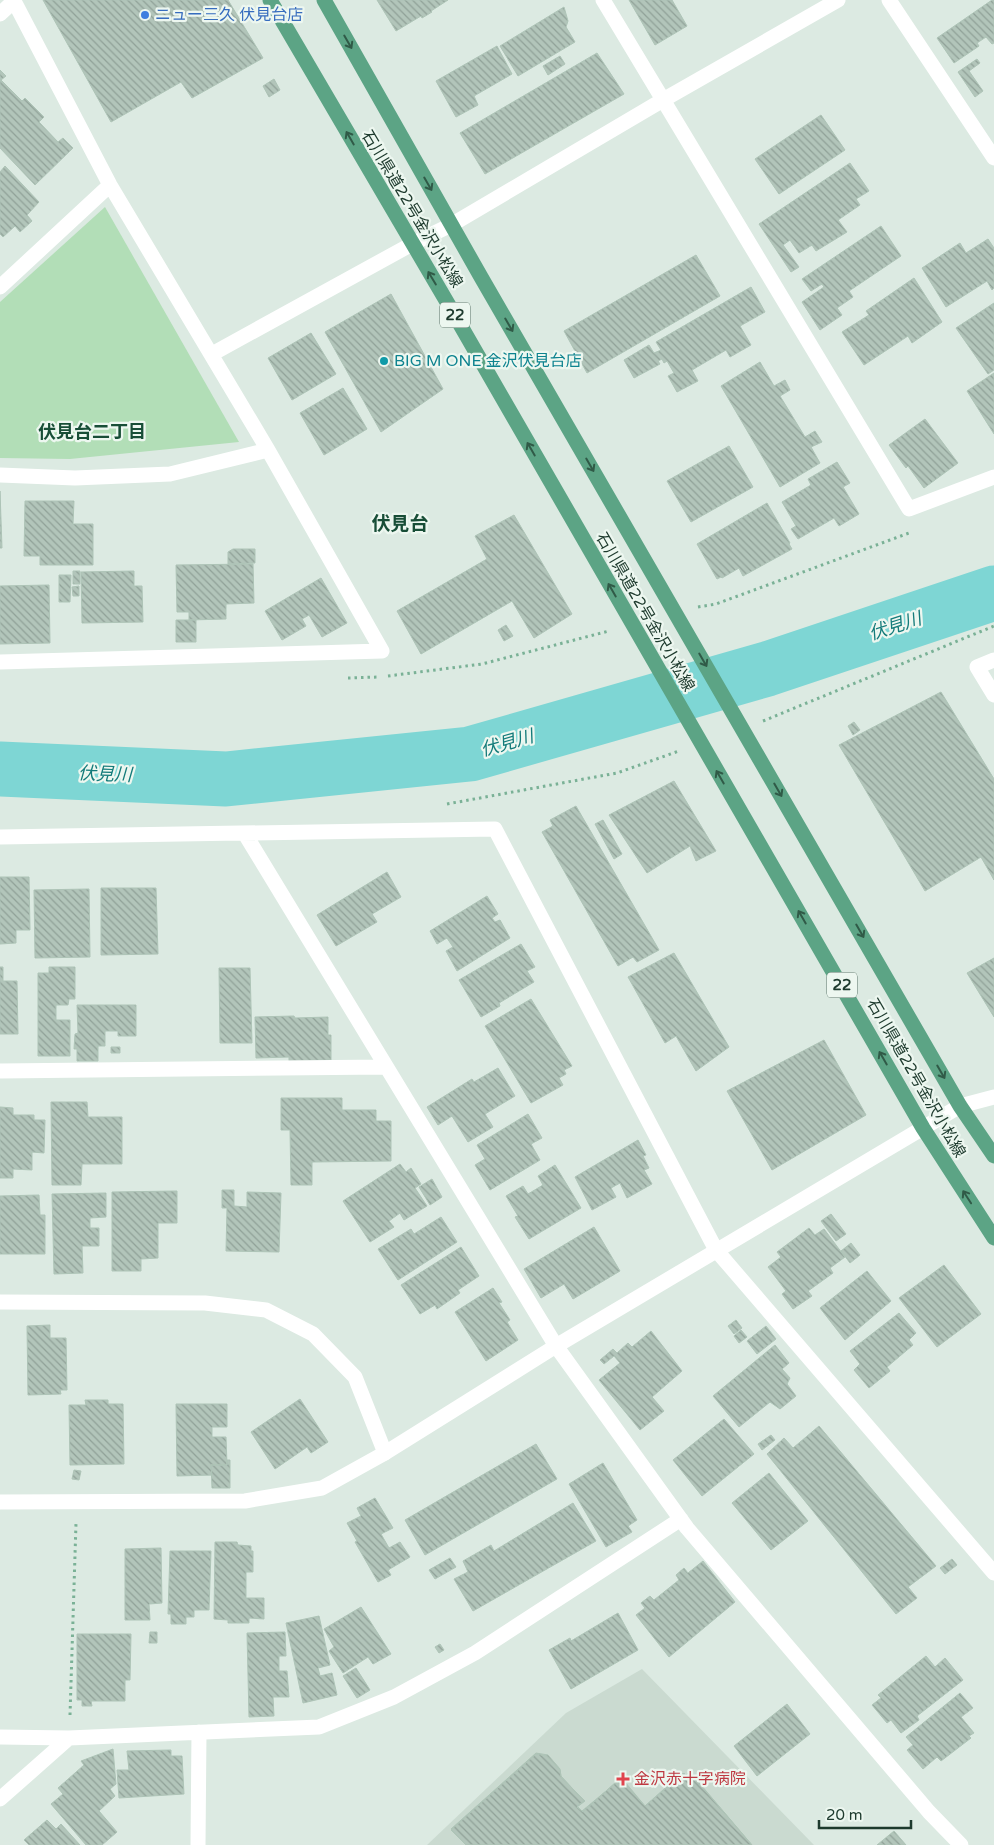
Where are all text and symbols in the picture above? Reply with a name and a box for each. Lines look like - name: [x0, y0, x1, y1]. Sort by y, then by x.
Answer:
- place label: ニュー三久 伏見台店: [155, 5, 303, 25]
- marker: ニュー三久 伏見台店: [139, 9, 151, 21]
- one-way arrow: [343, 35, 353, 49]
- street label: 石川県道22号金沢小松線: [357, 127, 467, 291]
- one-way arrow: [344, 131, 354, 146]
- one-way arrow: [423, 176, 433, 191]
- one-way arrow: [427, 271, 437, 285]
- road number: 22: [440, 302, 470, 328]
- one-way arrow: [504, 317, 514, 332]
- place label: BIG M ONE 金沢伏見台店: [394, 351, 582, 371]
- marker: BIG M ONE 金沢伏見台店: [378, 355, 390, 367]
- district label: 伏見台二丁目: [38, 421, 146, 443]
- one-way arrow: [526, 442, 536, 456]
- one-way arrow: [586, 458, 596, 472]
- district label: 伏見台: [371, 513, 429, 535]
- street label: 石川県道22号金沢小松線: [591, 529, 699, 695]
- one-way arrow: [607, 583, 616, 598]
- water label: 伏見川: [866, 607, 926, 645]
- one-way arrow: [699, 652, 708, 667]
- water label: 伏見川: [478, 724, 538, 761]
- water label: 伏見川: [78, 762, 134, 786]
- one-way arrow: [715, 770, 725, 785]
- one-way arrow: [774, 783, 784, 797]
- one-way arrow: [797, 911, 807, 925]
- one-way arrow: [855, 924, 865, 938]
- road number: 22: [827, 972, 857, 998]
- street label: 石川県道22号金沢小松線: [862, 995, 970, 1161]
- one-way arrow: [878, 1052, 888, 1066]
- one-way arrow: [936, 1065, 946, 1079]
- one-way arrow: [962, 1191, 972, 1205]
- place label: 金沢赤十字病院: [634, 1769, 746, 1789]
- marker: 金沢赤十字病院: [616, 1772, 630, 1786]
- scale bar: [819, 1798, 912, 1830]
- text: 20 m: [826, 1806, 863, 1824]

